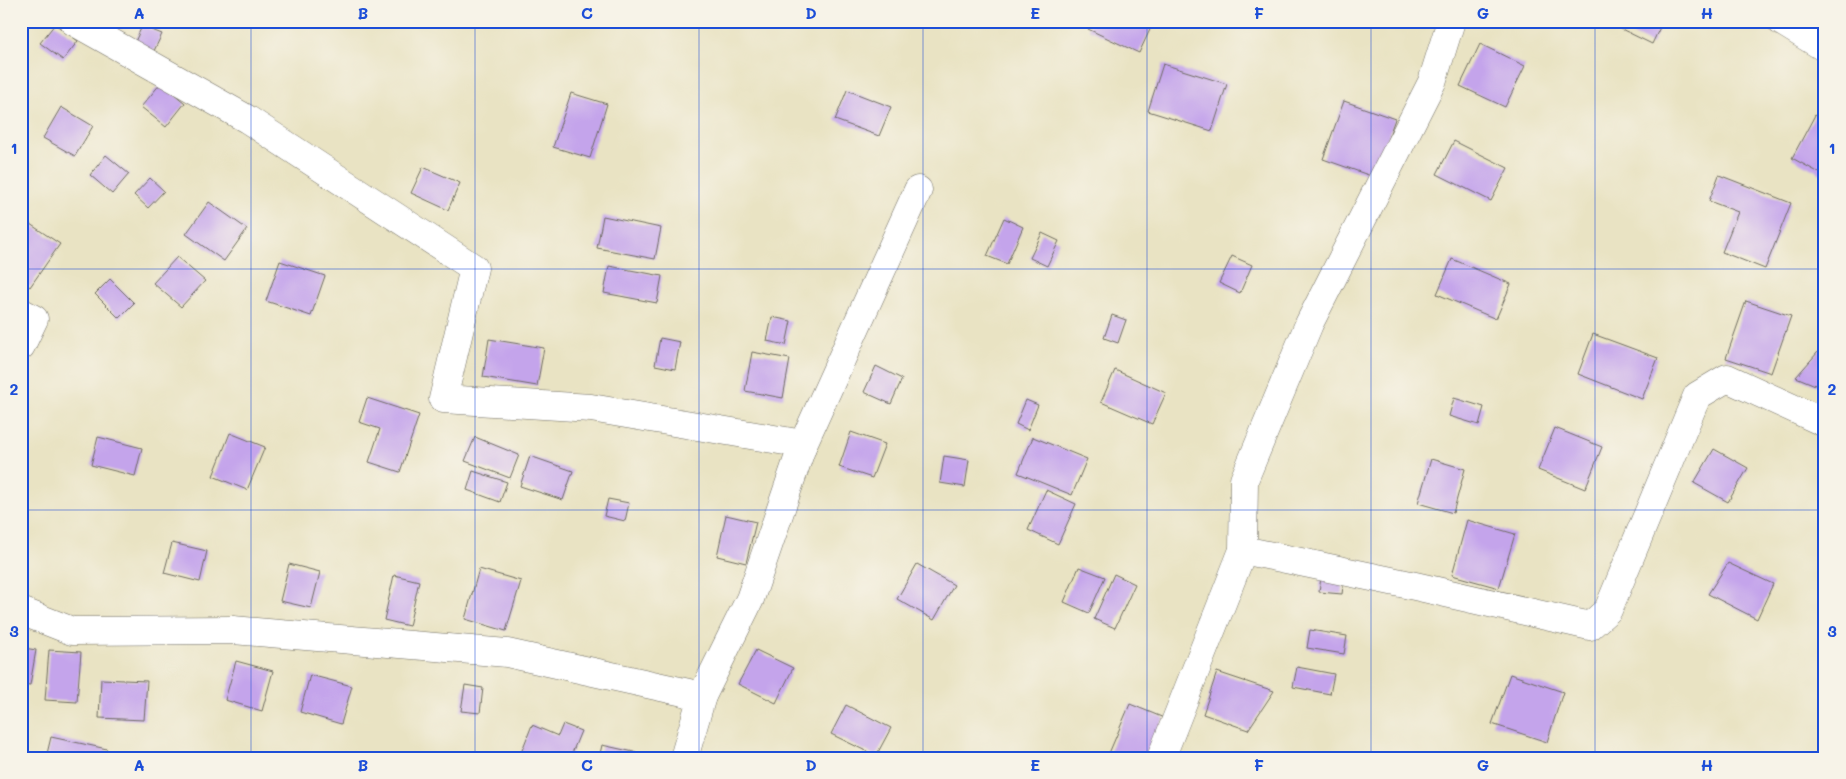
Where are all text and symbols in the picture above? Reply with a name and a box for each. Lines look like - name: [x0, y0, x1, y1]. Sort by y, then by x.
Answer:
- text: A: [133, 2, 145, 23]
- text: B: [358, 2, 368, 23]
- text: C: [581, 2, 593, 23]
- text: D: [805, 2, 817, 23]
- text: E: [1030, 2, 1040, 23]
- text: F: [1254, 2, 1264, 23]
- text: G: [1477, 2, 1489, 23]
- text: H: [1701, 2, 1713, 23]
- text: 1: [10, 137, 18, 158]
- text: 1: [1828, 137, 1836, 158]
- text: 2: [10, 378, 19, 399]
- text: 2: [1828, 378, 1837, 399]
- text: 3: [9, 620, 19, 641]
- text: 3: [1827, 620, 1837, 641]
- text: A: [133, 754, 145, 775]
- text: B: [358, 754, 368, 775]
- text: C: [581, 754, 593, 775]
- text: D: [805, 754, 817, 775]
- text: E: [1030, 754, 1040, 775]
- text: F: [1254, 754, 1264, 775]
- text: G: [1477, 754, 1489, 775]
- text: H: [1701, 754, 1713, 775]

